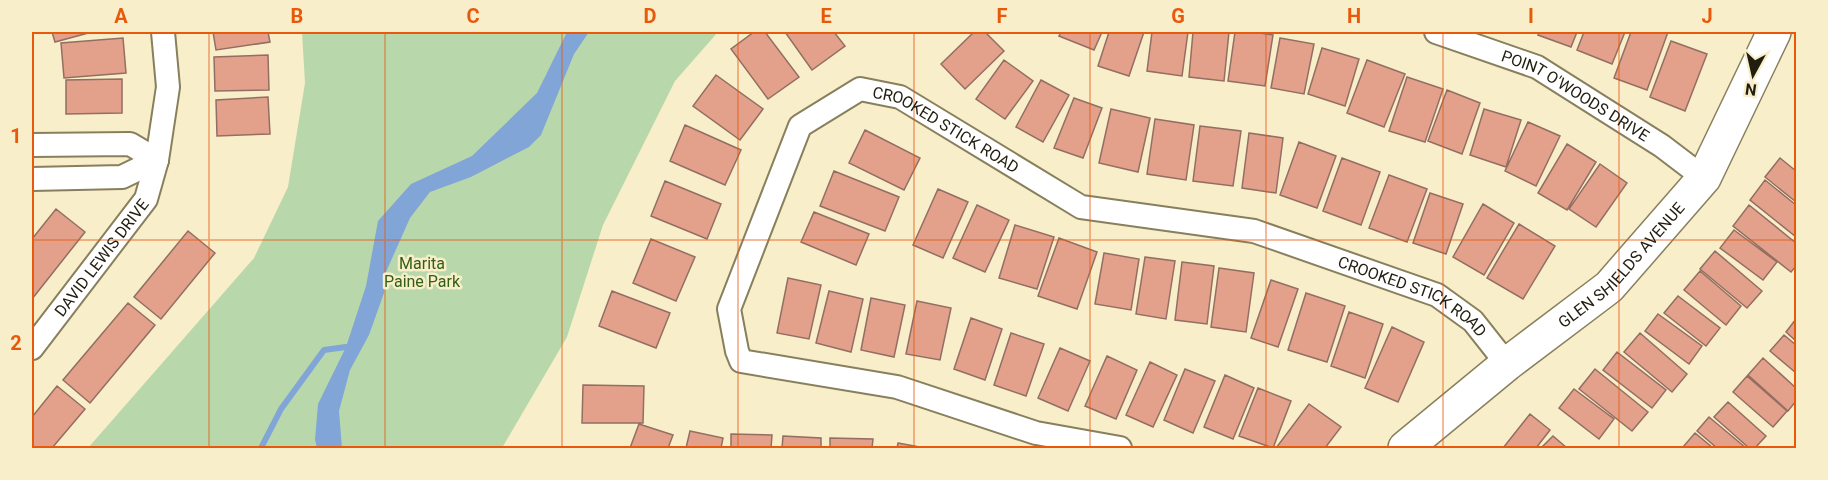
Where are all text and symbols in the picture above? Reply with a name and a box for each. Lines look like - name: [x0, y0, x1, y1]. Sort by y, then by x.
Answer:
- text: A: [114, 4, 128, 28]
- text: B: [291, 4, 303, 28]
- text: C: [466, 4, 480, 28]
- text: D: [644, 4, 657, 28]
- text: E: [820, 4, 832, 28]
- text: F: [997, 4, 1008, 28]
- text: G: [1171, 4, 1185, 28]
- text: H: [1347, 4, 1361, 28]
- text: I: [1528, 4, 1534, 28]
- text: J: [1701, 4, 1713, 28]
- north arrow: [1723, 45, 1783, 105]
- street label: POINT O'WOODS DRIVE: [1499, 46, 1653, 145]
- text: N: [1744, 79, 1758, 100]
- street label: CROOKED STICK ROAD: [871, 83, 1022, 177]
- text: 1: [10, 124, 22, 148]
- street label: DAVID LEWIS DRIVE: [51, 195, 153, 320]
- street label: GLEN SHIELDS AVENUE: [1555, 199, 1688, 332]
- street label: CROOKED STICK ROAD: [1336, 252, 1491, 341]
- park label: Marita Paine Park: [384, 254, 461, 291]
- text: 2: [10, 331, 22, 355]

